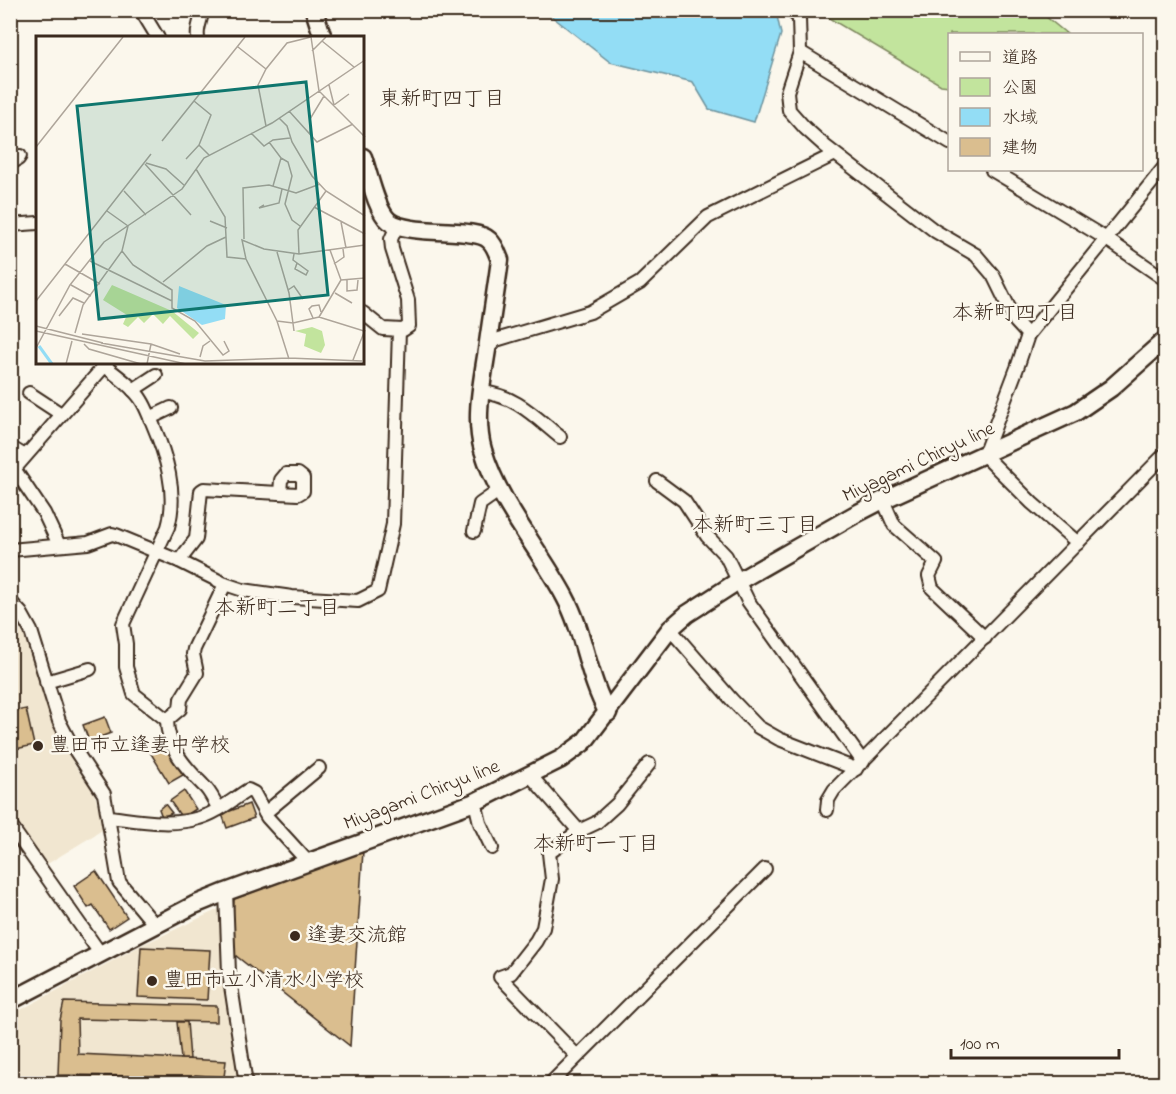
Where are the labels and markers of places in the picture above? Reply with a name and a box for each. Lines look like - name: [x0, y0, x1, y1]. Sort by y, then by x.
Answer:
- place label: 豊田市立逢妻中学校: [50, 732, 230, 761]
- marker: 豊田市立逢妻中学校: [31, 739, 45, 753]
- place label: 逢妻交流館: [307, 922, 407, 951]
- marker: 逢妻交流館: [288, 929, 302, 943]
- place label: 豊田市立小清水小学校: [164, 967, 364, 996]
- marker: 豊田市立小清水小学校: [145, 974, 159, 988]

